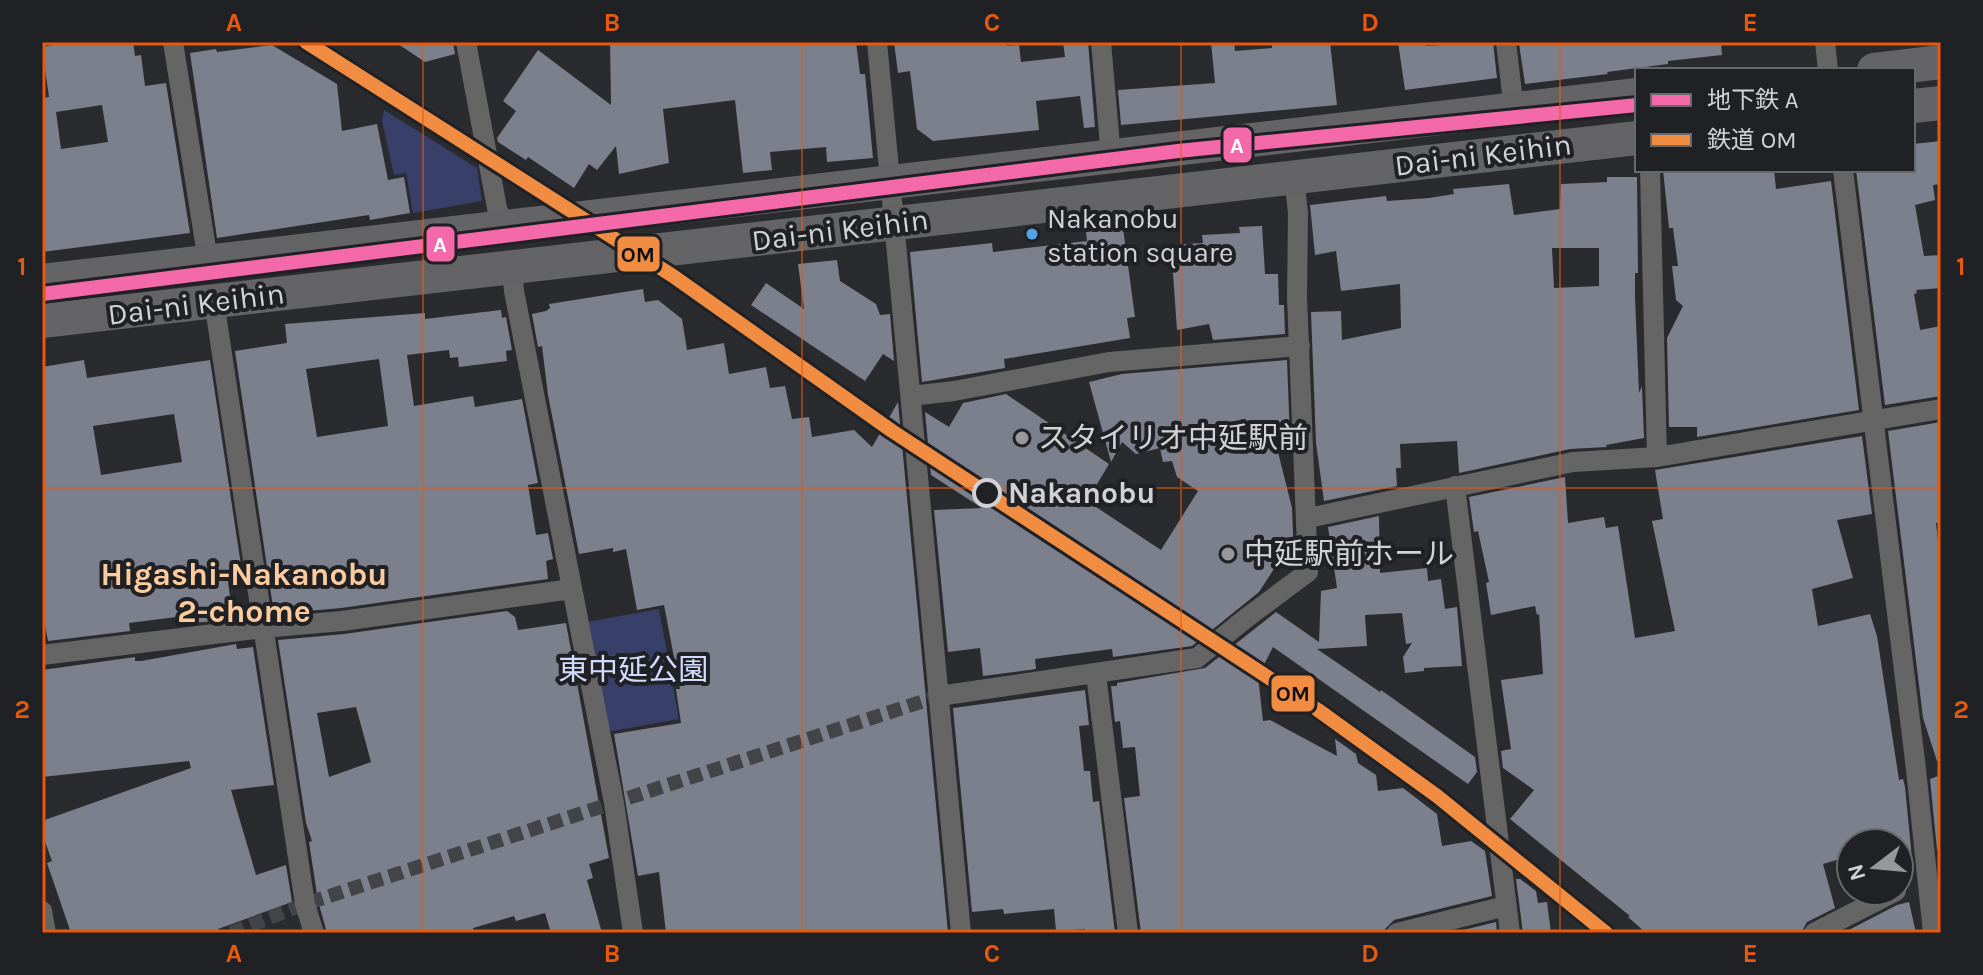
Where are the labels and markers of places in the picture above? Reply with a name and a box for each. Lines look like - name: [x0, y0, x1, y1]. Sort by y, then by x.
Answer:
- place label: Nakanobu station square: [1047, 202, 1233, 269]
- marker: Nakanobu station square: [1024, 226, 1040, 242]
- place label: スタイリオ中延駅前: [1038, 420, 1308, 456]
- marker: スタイリオ中延駅前: [1013, 429, 1031, 447]
- place label: Nakanobu: [1008, 475, 1155, 511]
- marker: Nakanobu: [973, 479, 1001, 507]
- place label: 中延駅前ホール: [1244, 536, 1454, 572]
- marker: 中延駅前ホール: [1219, 545, 1237, 563]

